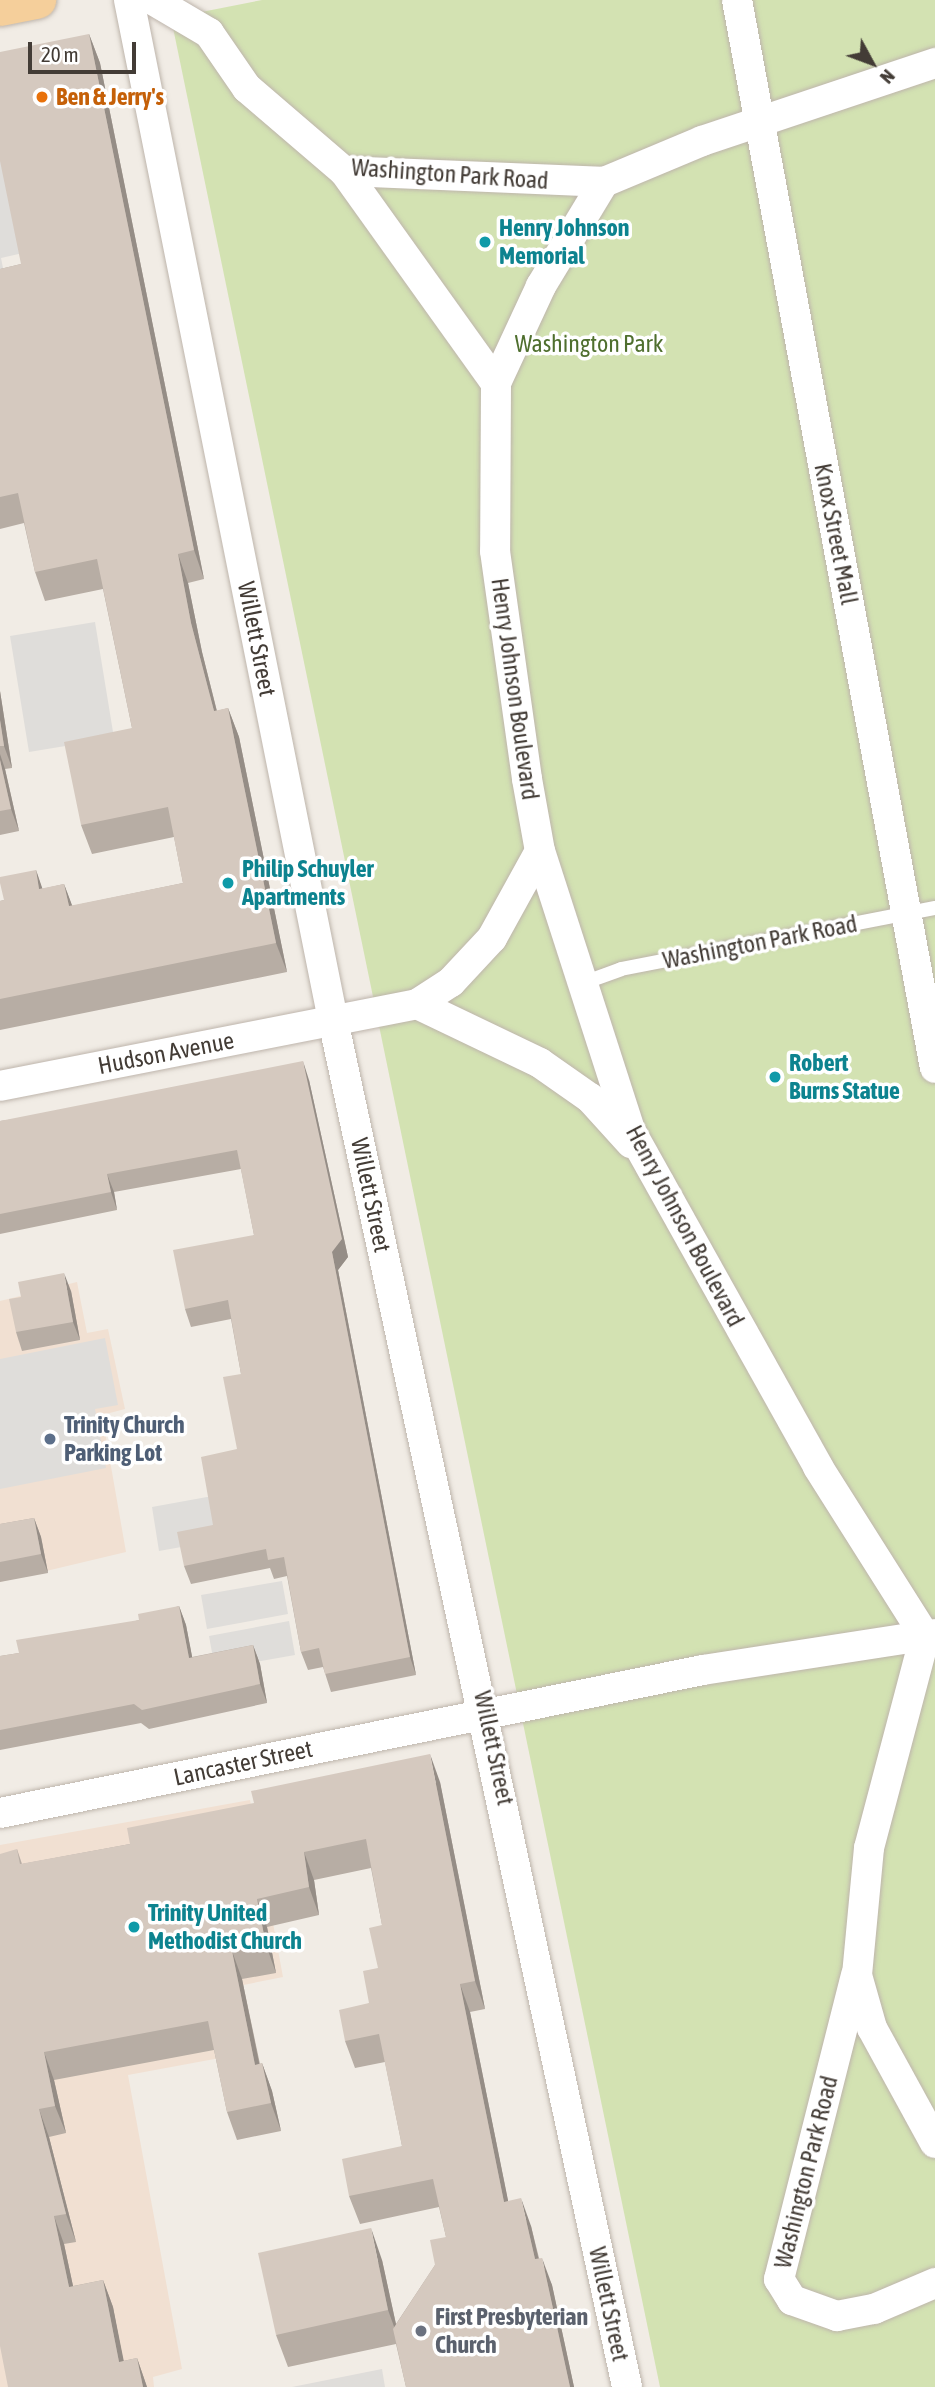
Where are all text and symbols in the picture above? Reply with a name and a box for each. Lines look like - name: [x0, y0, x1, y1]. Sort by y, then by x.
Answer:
- scale bar: [32, 28, 140, 72]
- north arrow: [837, 28, 907, 98]
- text: 20 m: [41, 42, 79, 66]
- text: N: [876, 65, 900, 88]
- place label: Ben & Jerry's: [56, 83, 164, 111]
- marker: Ben & Jerry's: [34, 89, 50, 105]
- street label: Washington Park Road: [350, 153, 550, 195]
- place label: Henry Johnson Memorial: [499, 214, 629, 270]
- marker: Henry Johnson Memorial: [477, 234, 493, 250]
- park label: Washington Park: [515, 330, 663, 358]
- street label: Knox Street Mall: [808, 461, 864, 607]
- street label: Henry Johnson Boulevard: [485, 576, 545, 802]
- street label: Willett Street: [232, 579, 282, 699]
- place label: Philip Schuyler Apartments: [242, 855, 374, 911]
- marker: Philip Schuyler Apartments: [220, 875, 236, 891]
- street label: Washington Park Road: [660, 909, 860, 975]
- street label: Hudson Avenue: [96, 1026, 236, 1080]
- place label: Robert Burns Statue: [789, 1049, 900, 1105]
- marker: Robert Burns Statue: [767, 1069, 783, 1085]
- street label: Henry Johnson Boulevard: [620, 1120, 750, 1332]
- street label: Willett Street: [345, 1135, 397, 1255]
- place label: Trinity Church Parking Lot: [64, 1411, 185, 1467]
- marker: Trinity Church Parking Lot: [42, 1431, 58, 1447]
- street label: Willett Street: [468, 1688, 520, 1808]
- street label: Lancaster Street: [171, 1734, 315, 1792]
- place label: Trinity United Methodist Church: [148, 1899, 302, 1955]
- marker: Trinity United Methodist Church: [126, 1919, 142, 1935]
- street label: Washington Park Road: [768, 2073, 844, 2271]
- street label: Willett Street: [583, 2244, 635, 2364]
- place label: First Presbyterian Church: [435, 2303, 588, 2359]
- marker: First Presbyterian Church: [413, 2323, 429, 2339]

